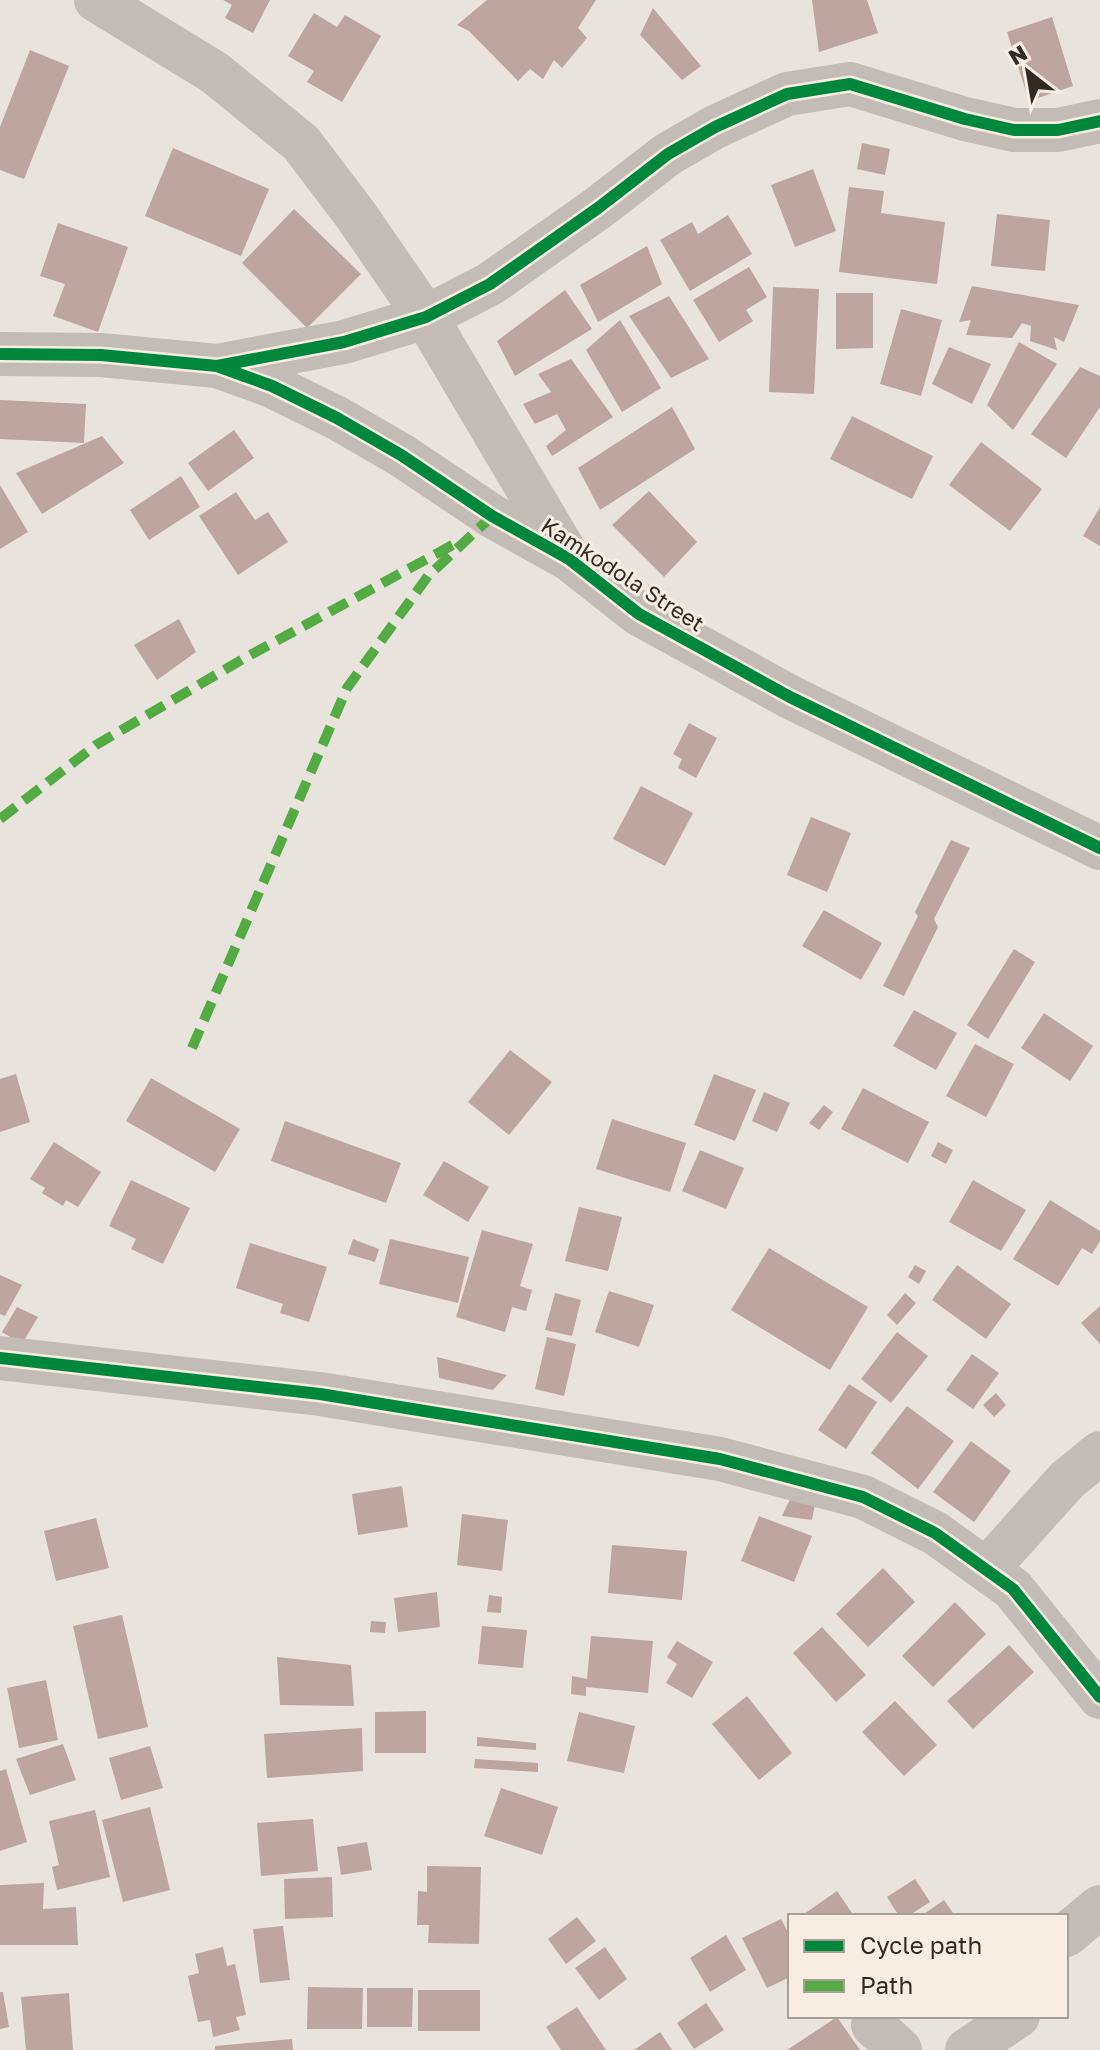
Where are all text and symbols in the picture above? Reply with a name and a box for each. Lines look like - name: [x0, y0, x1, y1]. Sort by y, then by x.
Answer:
- north arrow: [988, 32, 1068, 112]
- text: N: [1003, 39, 1032, 70]
- street label: Kamkodola Street: [536, 511, 710, 637]
- legend: [788, 1914, 1068, 2018]
- text: Cycle path: [860, 1930, 982, 1959]
- text: Path: [860, 1970, 913, 1999]

